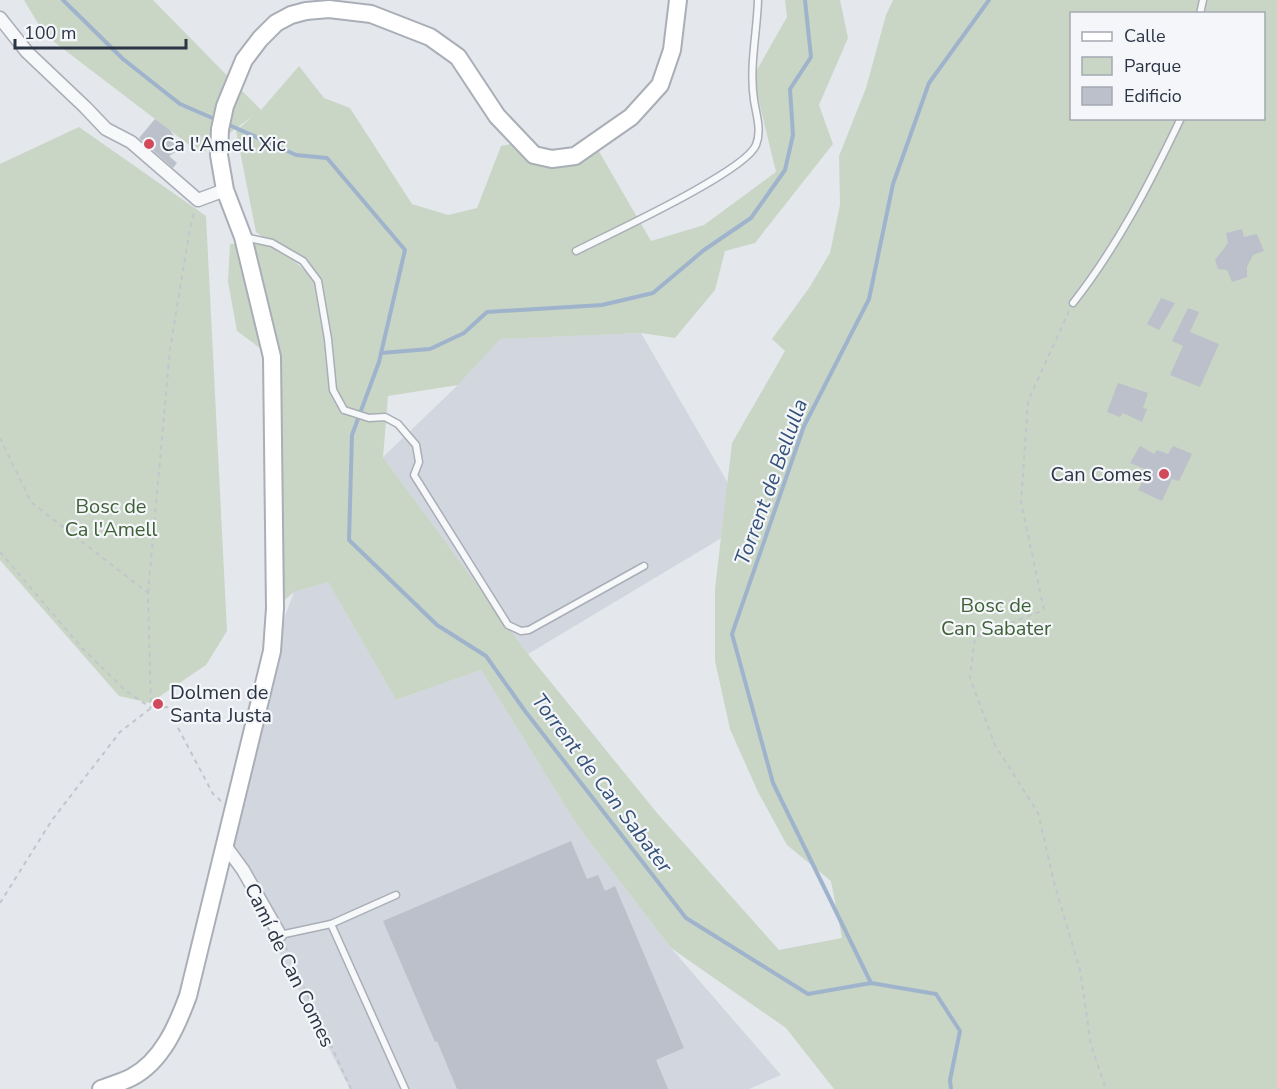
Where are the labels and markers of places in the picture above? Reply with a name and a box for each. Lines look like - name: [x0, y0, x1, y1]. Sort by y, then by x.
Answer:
- place label: Ca l'Amell Xic: [161, 131, 286, 158]
- marker: Ca l'Amell Xic: [142, 137, 156, 151]
- place label: Can Comes: [1051, 461, 1152, 488]
- marker: Can Comes: [1157, 467, 1171, 481]
- place label: Dolmen de Santa Justa: [170, 679, 272, 729]
- marker: Dolmen de Santa Justa: [151, 697, 165, 711]

